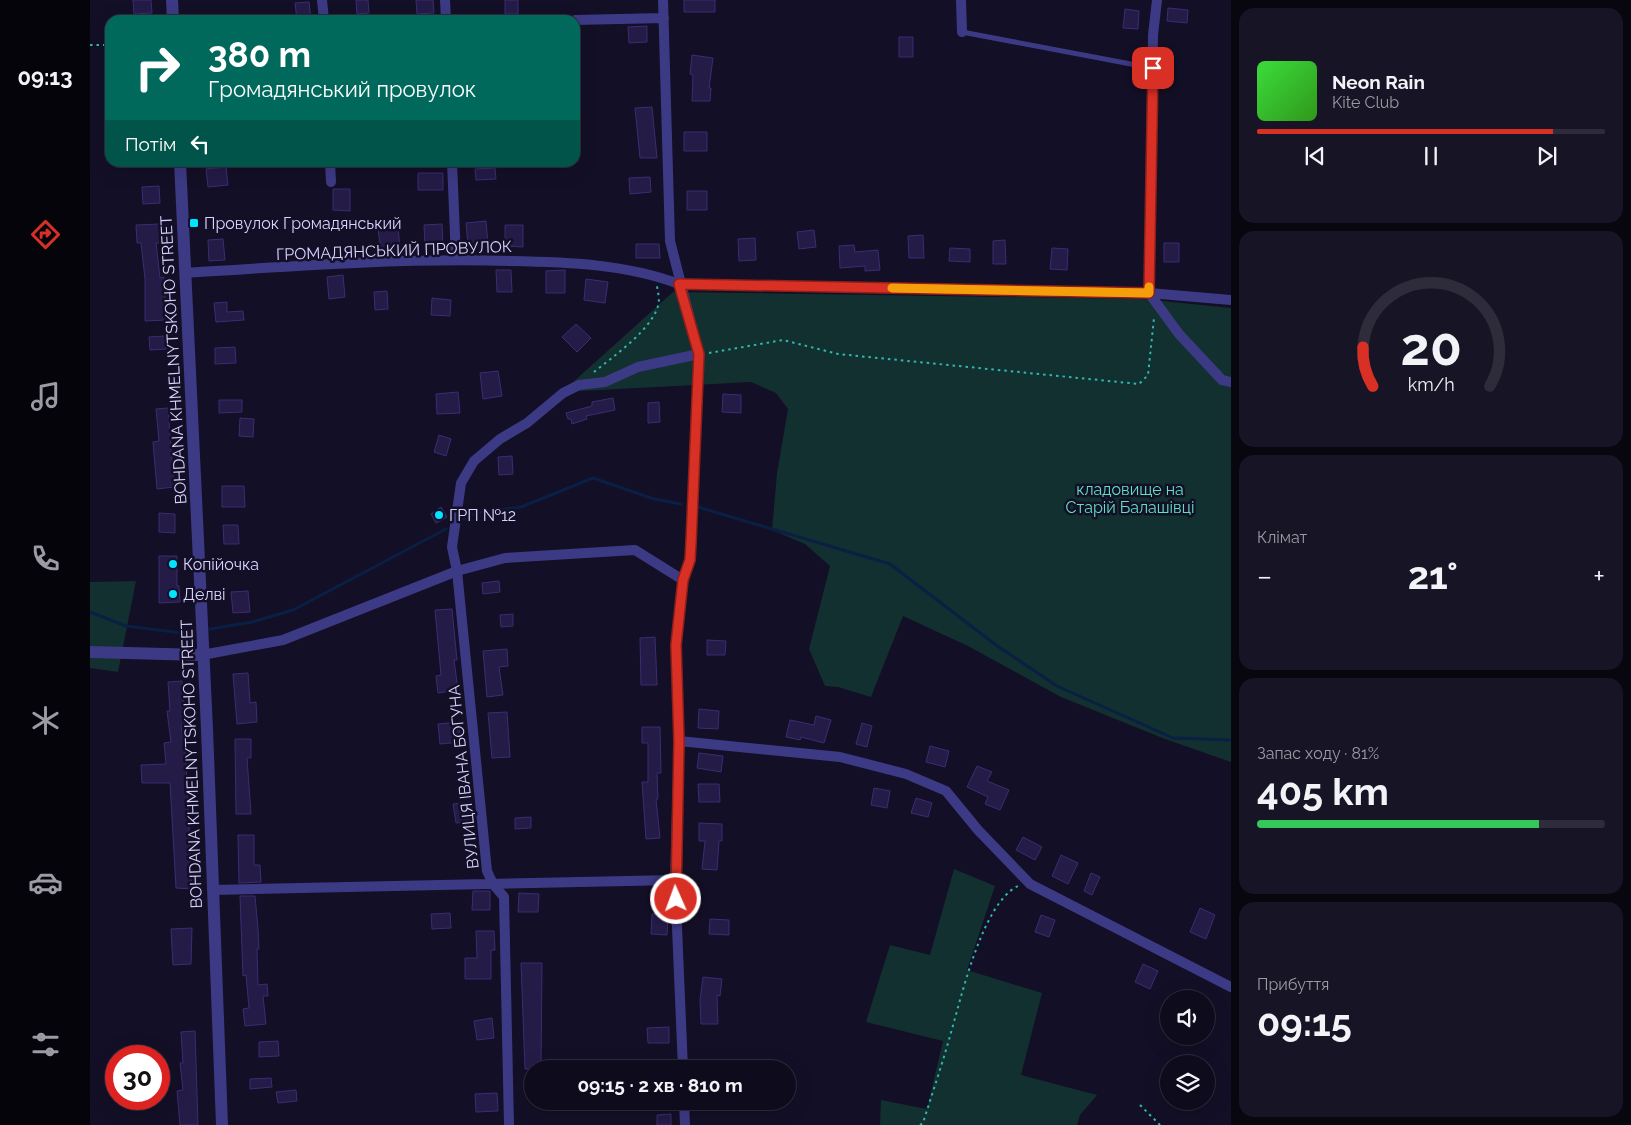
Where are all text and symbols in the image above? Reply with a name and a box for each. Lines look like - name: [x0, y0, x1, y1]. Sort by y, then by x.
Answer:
- text: 380 m: [208, 34, 311, 75]
- icon: right: [125, 35, 190, 100]
- pin: [1132, 47, 1174, 89]
- icon: arrive: [1139, 54, 1167, 82]
- text: 09:13: [17, 64, 73, 90]
- text: Neon Rain: [1332, 71, 1425, 93]
- text: Громадянський провулок: [208, 76, 476, 102]
- text: Kite Club: [1332, 93, 1399, 112]
- icon: left: [186, 130, 214, 158]
- text: Потім: [125, 133, 176, 155]
- icon: previous: [1301, 142, 1329, 170]
- icon: pause: [1417, 142, 1445, 170]
- icon: next: [1533, 142, 1561, 170]
- place label: Провулок Громадянський: [204, 214, 401, 233]
- street label: BOHDANA KHMELNYTSKOHO STREET: [156, 215, 191, 505]
- icon: directions: [28, 217, 63, 252]
- marker: Провулок Громадянський: [188, 217, 200, 229]
- street label: ГРОМАДЯНСЬКИЙ ПРОВУЛОК: [276, 237, 512, 264]
- text: 20: [1400, 316, 1462, 377]
- text: km/h: [1407, 374, 1455, 395]
- icon: music: [28, 379, 63, 414]
- park label: кладовище на Старій Балашівці: [1066, 480, 1194, 517]
- place label: ГРП №12: [449, 506, 516, 525]
- marker: ГРП №12: [433, 509, 445, 521]
- text: Клімат: [1257, 528, 1307, 547]
- icon: phone: [28, 541, 63, 576]
- text: 21°: [1408, 553, 1458, 598]
- place label: Копійочка: [183, 555, 259, 574]
- marker: Копійочка: [167, 558, 179, 570]
- text: −: [1257, 560, 1272, 593]
- text: +: [1593, 560, 1605, 593]
- place label: Делві: [183, 585, 226, 604]
- marker: Делві: [167, 588, 179, 600]
- street label: BOHDANA KHMELNYTSKOHO STREET: [177, 619, 206, 909]
- street label: ВУЛИЦЯ ІВАНА БОГУНА: [444, 684, 483, 870]
- icon: climate: [28, 703, 63, 738]
- text: Запас ходу · 81%: [1257, 744, 1379, 763]
- text: 405 km: [1257, 769, 1389, 814]
- icon: car: [28, 865, 63, 900]
- position arrow: [649, 872, 701, 924]
- text: Прибуття: [1257, 975, 1329, 994]
- map controls: [1160, 990, 1215, 1110]
- button: sound: [1160, 990, 1215, 1045]
- text: 09:15: [1257, 1000, 1352, 1045]
- icon: filters: [28, 1027, 63, 1062]
- speed limit sign: 30: [105, 1045, 170, 1110]
- button: layers: [1160, 1055, 1215, 1110]
- text: 09:15 · 2 хв · 810 m: [577, 1074, 743, 1096]

